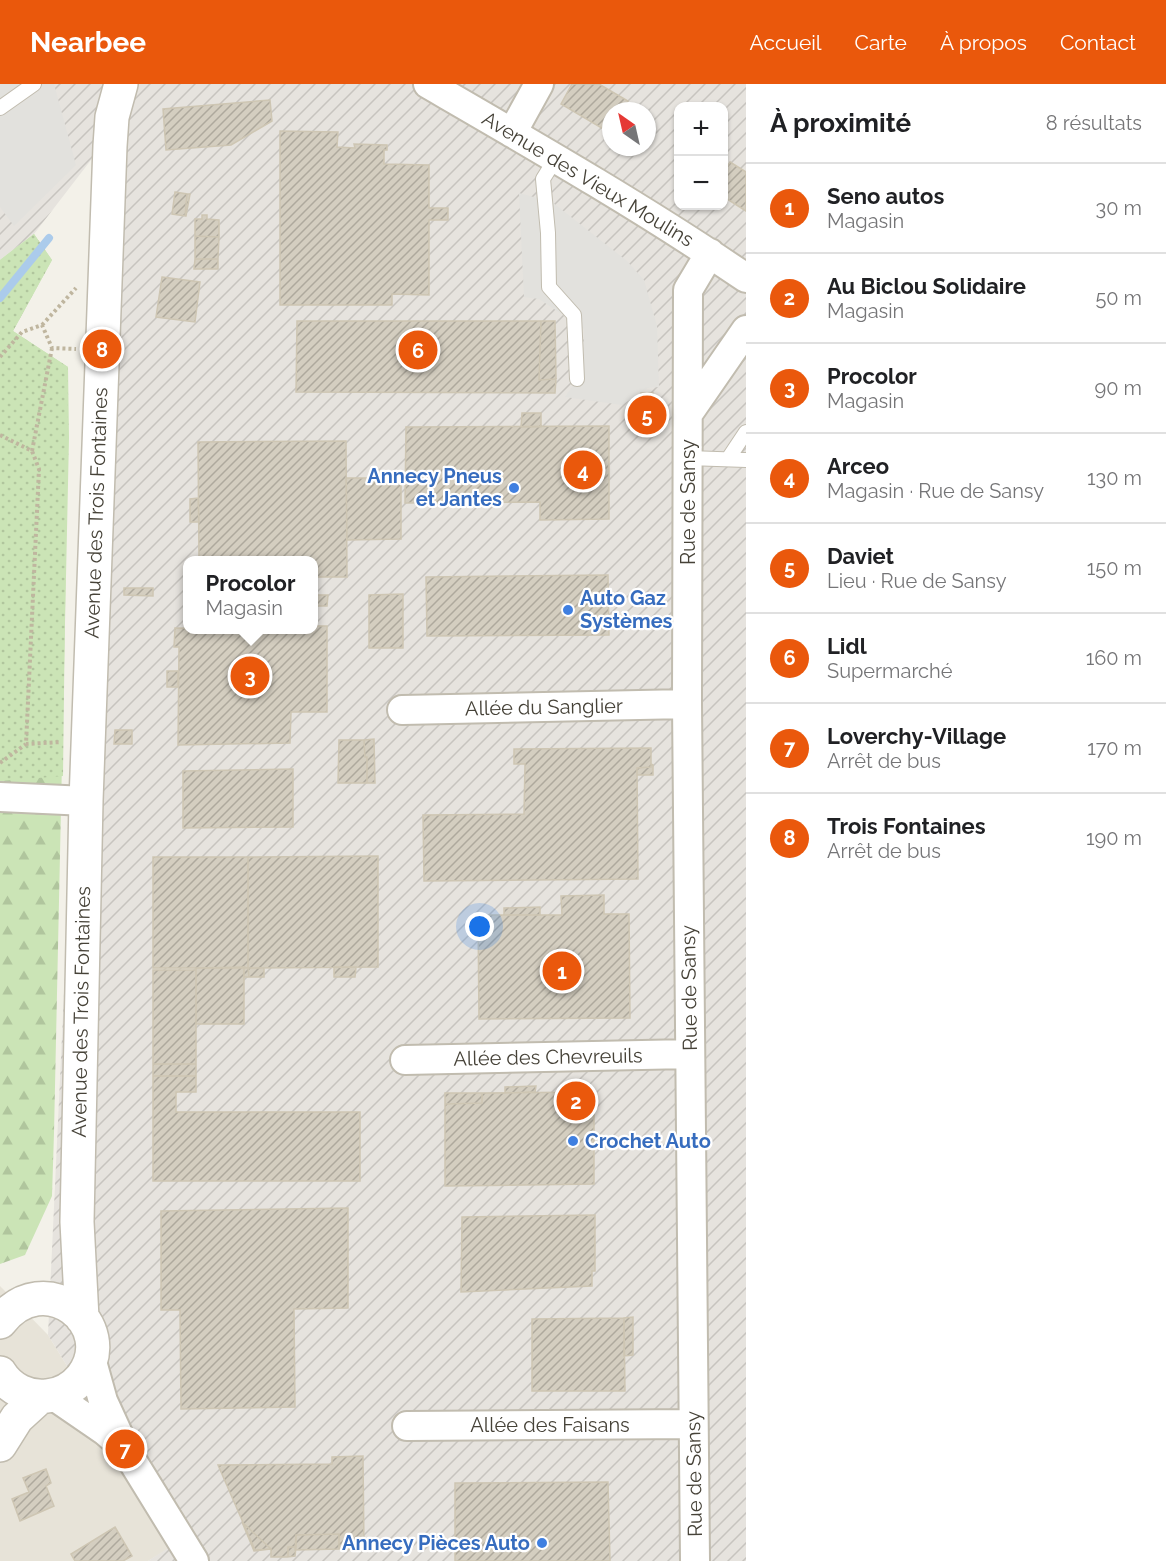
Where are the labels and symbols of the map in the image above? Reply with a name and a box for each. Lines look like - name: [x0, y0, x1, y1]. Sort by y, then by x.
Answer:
- north arrow: [602, 102, 656, 156]
- street label: Avenue des Vieux Moulins: [478, 106, 698, 252]
- pin: 8: [82, 326, 122, 372]
- pin: 6: [398, 328, 438, 372]
- street label: Avenue des Trois Fontaines: [80, 387, 112, 639]
- pin: 5: [628, 392, 666, 438]
- street label: Rue de Sansy: [676, 439, 700, 565]
- pin: 4: [564, 448, 602, 492]
- place label: Annecy Pneus et Jantes: [367, 464, 502, 511]
- marker: Annecy Pneus et Jantes: [507, 481, 521, 495]
- place label: Auto Gaz Systèmes: [580, 586, 673, 633]
- marker: Auto Gaz Systèmes: [561, 603, 575, 617]
- pin: 3: [230, 654, 270, 698]
- street label: Allée du Sanglier: [465, 694, 623, 720]
- street label: Avenue des Trois Fontaines: [67, 886, 95, 1138]
- your location: [465, 912, 494, 941]
- street label: Rue de Sansy: [676, 925, 702, 1051]
- pin: 1: [542, 948, 582, 994]
- street label: Allée des Chevreuils: [453, 1043, 643, 1071]
- pin: 2: [556, 1078, 596, 1124]
- place label: Crochet Auto: [585, 1129, 711, 1153]
- marker: Crochet Auto: [566, 1134, 580, 1148]
- street label: Rue de Sansy: [681, 1411, 707, 1537]
- street label: Allée des Faisans: [470, 1413, 630, 1437]
- pin: 7: [106, 1426, 144, 1472]
- place label: Annecy Pièces Auto: [342, 1531, 530, 1555]
- marker: Annecy Pièces Auto: [535, 1536, 549, 1550]

